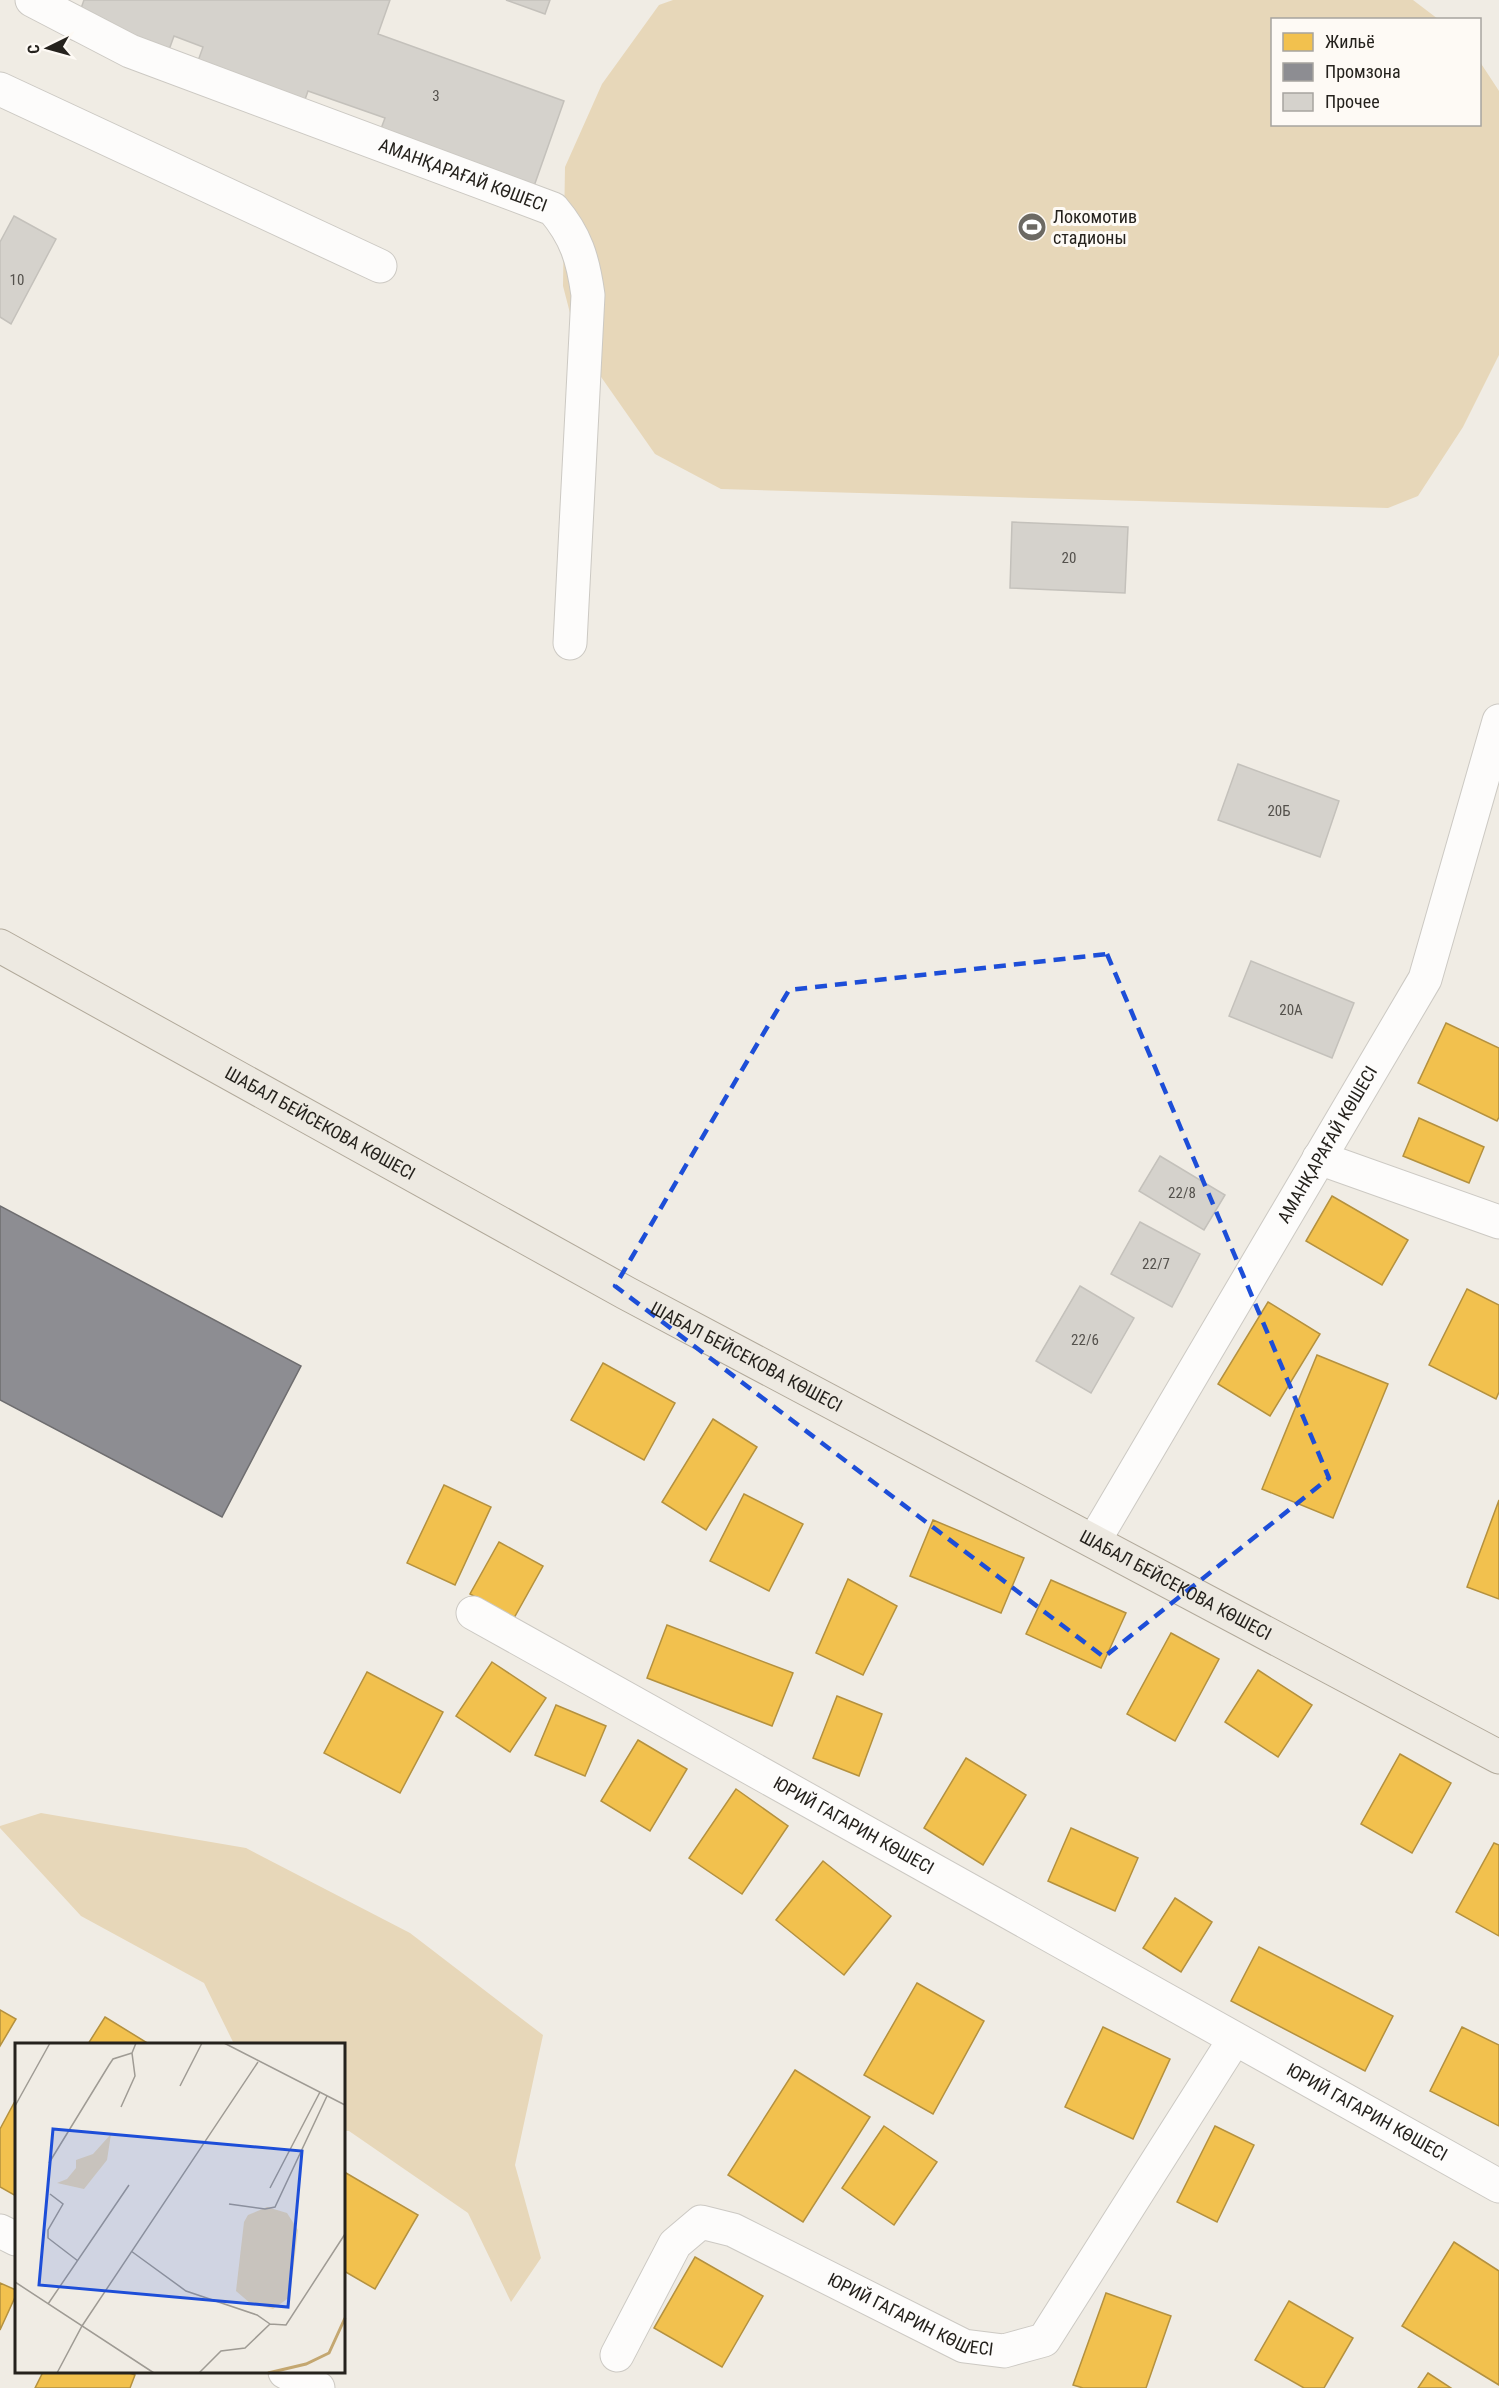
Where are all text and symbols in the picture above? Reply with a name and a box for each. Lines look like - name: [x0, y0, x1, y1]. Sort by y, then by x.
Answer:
- north arrow: [18, 18, 78, 78]
- legend: [1271, 18, 1481, 126]
- text: Жильё: [1325, 31, 1375, 52]
- text: С: [24, 44, 43, 55]
- text: Промзона: [1325, 61, 1401, 82]
- house number: 3: [432, 87, 440, 105]
- text: Прочее: [1325, 91, 1380, 112]
- street label: АМАНҚАРАҒАЙ КӨШЕСІ: [376, 134, 550, 216]
- place label: Локомотив стадионы: [1053, 206, 1137, 248]
- sports icon: Локомотив стадионы: [1016, 211, 1048, 243]
- house number: 10: [10, 271, 24, 289]
- house number: 20: [1062, 549, 1076, 567]
- house number: 20Б: [1267, 802, 1291, 820]
- house number: 20А: [1279, 1001, 1303, 1019]
- street label: ШАБАЛ БЕЙСЕКОВА КӨШЕСІ: [222, 1062, 419, 1184]
- street label: АМАНҚАРАҒАЙ КӨШЕСІ: [1273, 1062, 1381, 1226]
- house number: 22/8: [1168, 1184, 1196, 1202]
- house number: 22/7: [1142, 1255, 1170, 1273]
- street label: ШАБАЛ БЕЙСЕКОВА КӨШЕСІ: [647, 1297, 846, 1416]
- house number: 22/6: [1071, 1331, 1099, 1349]
- street label: ШАБАЛ БЕЙСЕКОВА КӨШЕСІ: [1076, 1525, 1275, 1644]
- street label: ЮРИЙ ГАГАРИН КӨШЕСІ: [770, 1772, 938, 1878]
- inset map: [15, 2043, 345, 2373]
- street label: ЮРИЙ ГАГАРИН КӨШЕСІ: [1283, 2059, 1451, 2165]
- street label: ЮРИЙ ГАГАРИН КӨШЕСІ: [825, 2268, 995, 2360]

